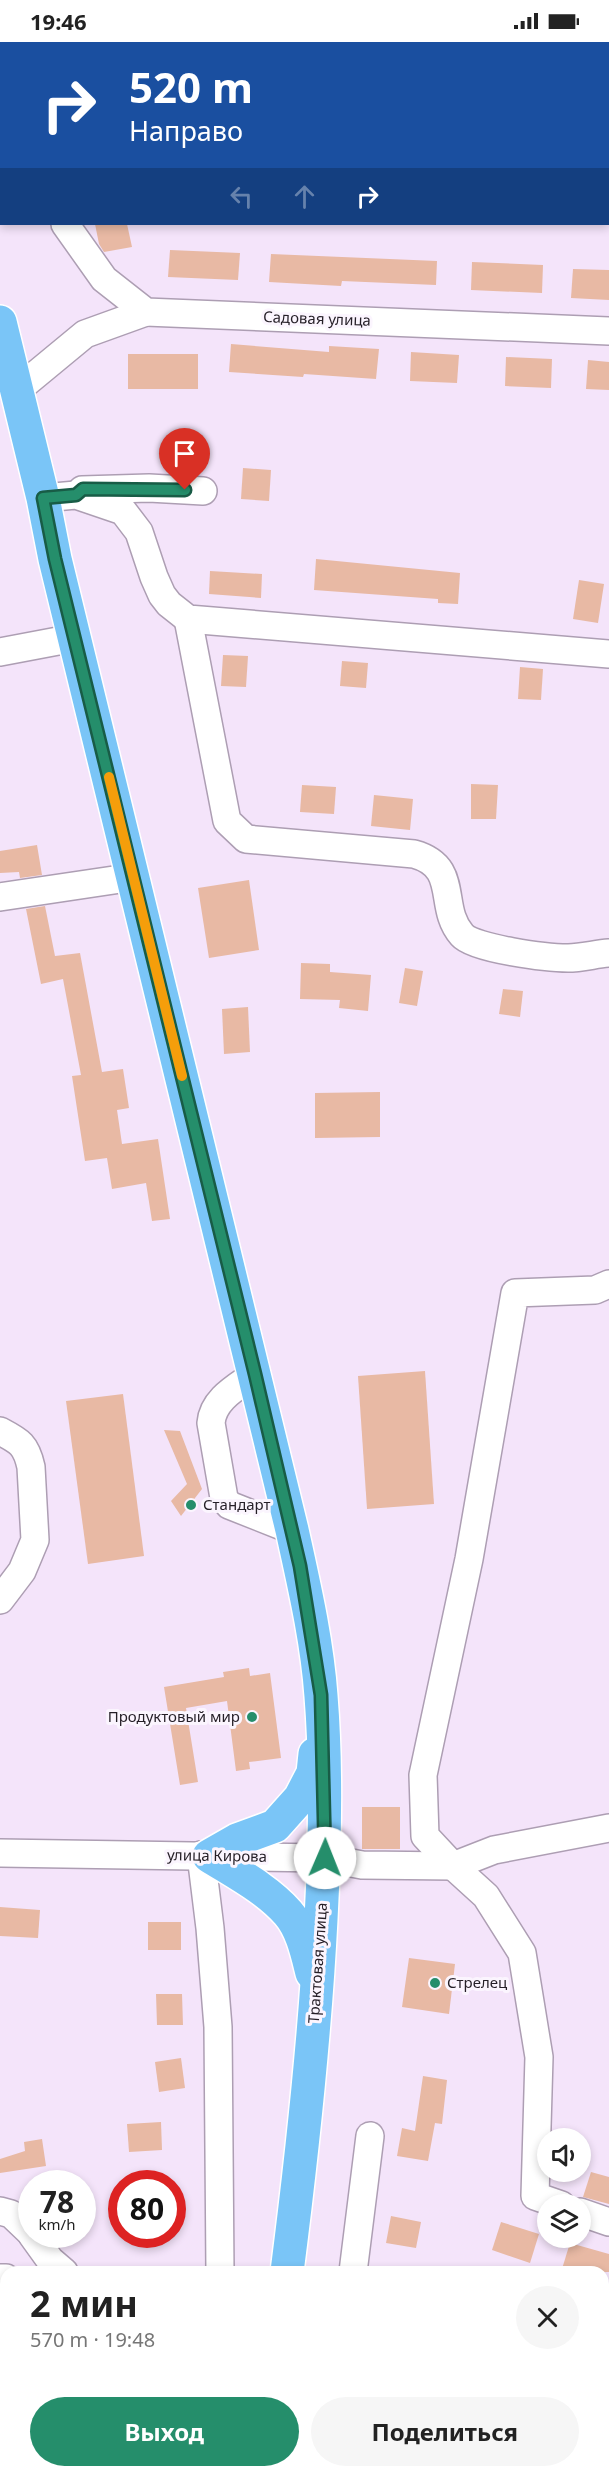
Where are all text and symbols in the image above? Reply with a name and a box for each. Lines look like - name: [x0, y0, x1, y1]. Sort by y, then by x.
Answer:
- text: 19:46: [30, 6, 87, 36]
- text: 520 m: [129, 58, 253, 115]
- icon: right: [30, 66, 108, 144]
- text: Направо: [129, 112, 243, 149]
- icon: left: [225, 180, 258, 213]
- icon: ahead: [288, 180, 321, 213]
- icon: right: [351, 180, 384, 213]
- street label: Садовая улица: [263, 306, 371, 330]
- pin: [159, 428, 210, 490]
- icon: arrive: [168, 437, 201, 470]
- place label: Стандарт: [203, 1494, 271, 1514]
- marker: Стандарт: [184, 1498, 198, 1512]
- place label: Продуктовый мир: [108, 1706, 240, 1726]
- marker: Продуктовый мир: [245, 1710, 259, 1724]
- position arrow: [293, 1826, 357, 1890]
- street label: улица Кирова: [167, 1844, 267, 1866]
- street label: Трактовая улица: [303, 1902, 331, 2024]
- place label: Стрелец: [447, 1972, 508, 1992]
- marker: Стрелец: [428, 1976, 442, 1990]
- map controls: [537, 2128, 591, 2248]
- button: sound: [537, 2128, 591, 2182]
- speed limit sign: 80: [108, 2170, 186, 2248]
- text: 78: [40, 2181, 74, 2222]
- button: layers: [537, 2194, 591, 2248]
- text: km/h: [39, 2214, 75, 2234]
- text: 2 мин: [30, 2279, 138, 2328]
- button: close: [516, 2286, 579, 2349]
- text: 570 m · 19:48: [30, 2326, 155, 2353]
- button: Выход: [30, 2397, 299, 2466]
- button: Поделиться: [311, 2397, 579, 2466]

